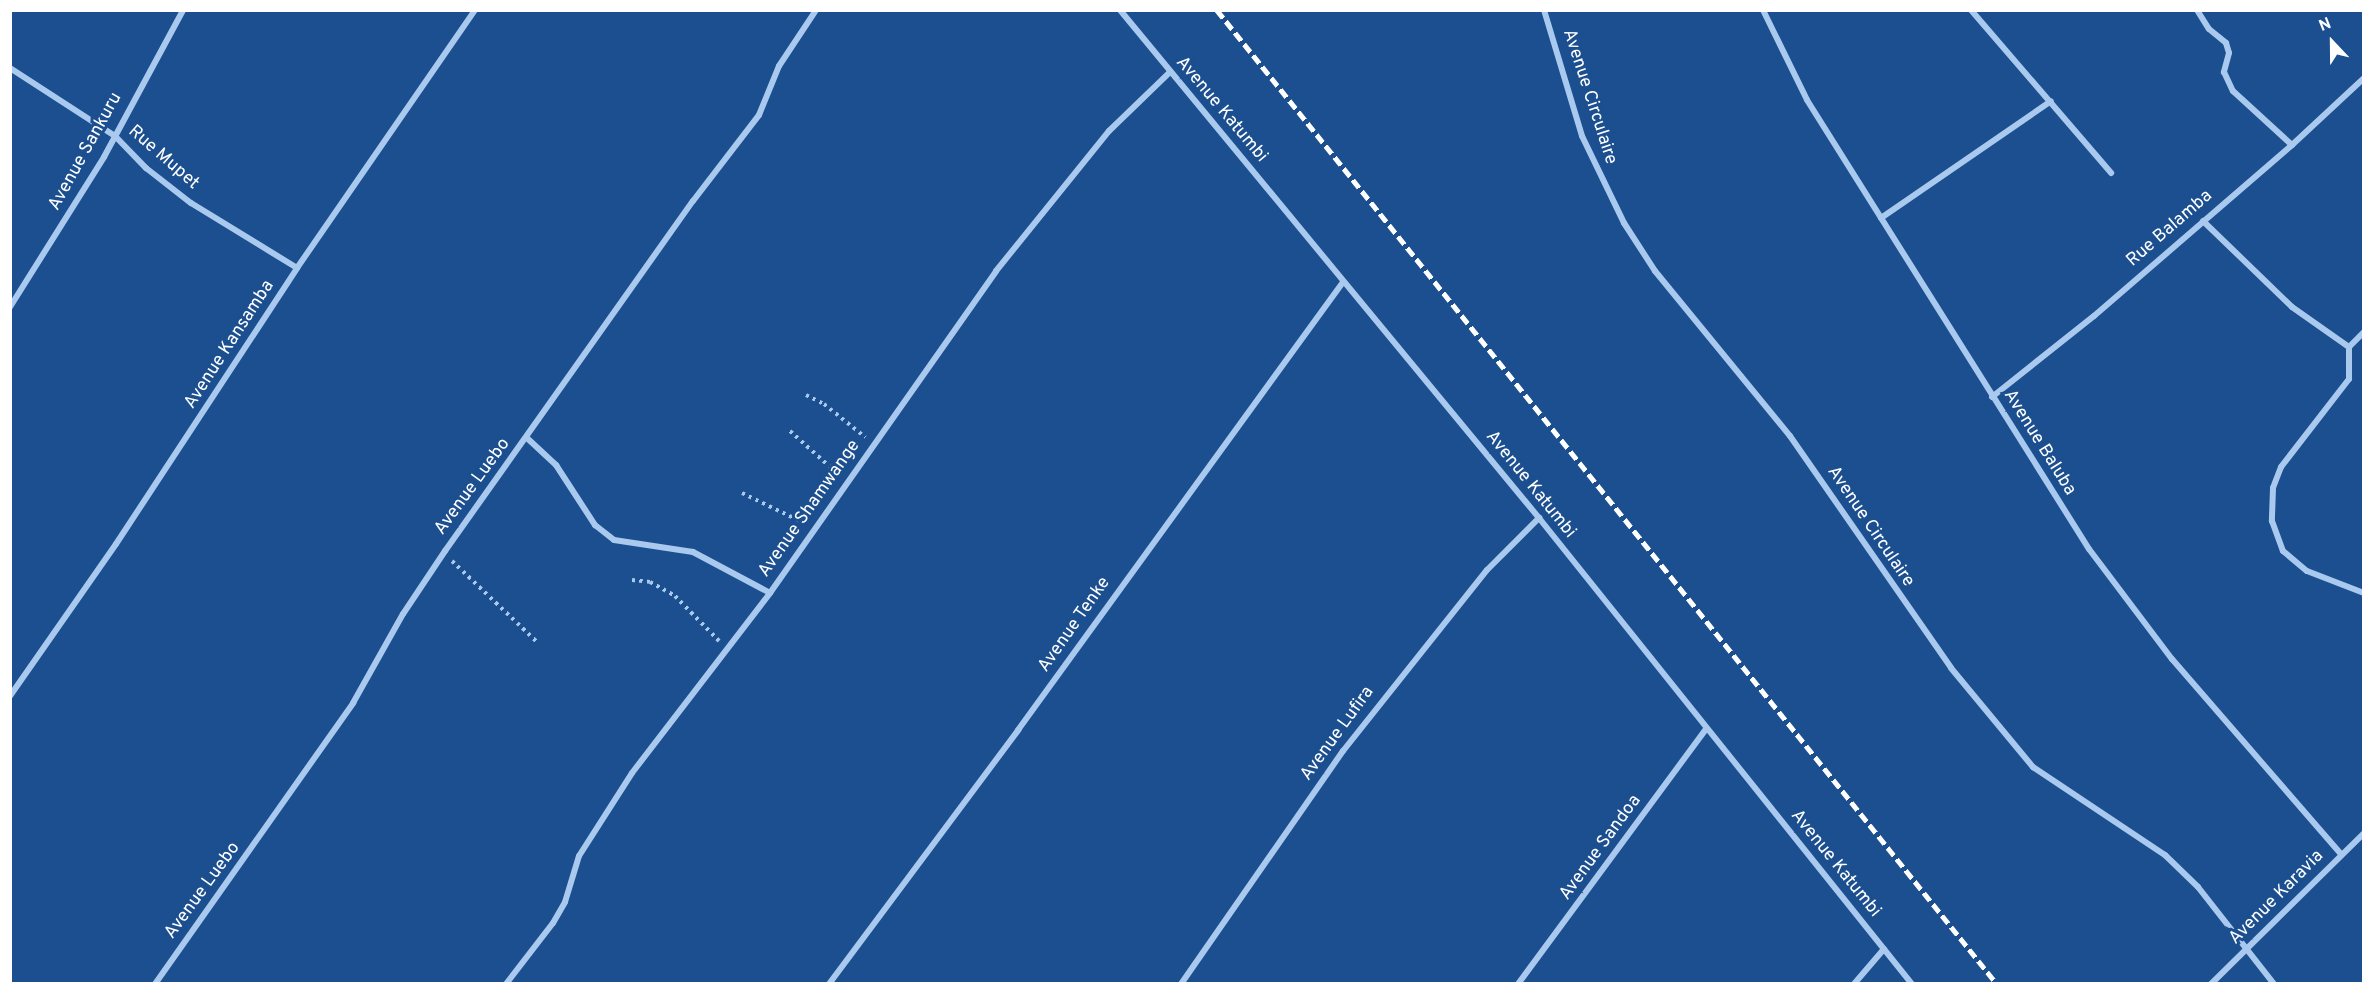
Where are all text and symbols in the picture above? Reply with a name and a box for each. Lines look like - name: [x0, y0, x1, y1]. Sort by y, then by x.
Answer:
- north arrow: [2302, 12, 2362, 72]
- text: N: [2316, 14, 2334, 37]
- street label: Avenue Circulaire: [1557, 27, 1621, 167]
- street label: Avenue Katumbi: [1170, 53, 1272, 167]
- street label: Avenue Sankuru: [45, 89, 127, 215]
- street label: Rue Mupet: [123, 121, 203, 195]
- street label: Rue Balamba: [2123, 186, 2217, 272]
- street label: Avenue Kansamba: [180, 277, 280, 413]
- street label: Avenue Baluba: [1998, 386, 2080, 500]
- street label: Avenue Katumbi: [1480, 427, 1580, 543]
- street label: Avenue Luebo: [431, 434, 515, 540]
- street label: Avenue Shamwange: [754, 436, 866, 582]
- street label: Avenue Circulaire: [1822, 462, 1918, 592]
- street label: Avenue Tenke: [1034, 573, 1116, 677]
- street label: Avenue Lufira: [1297, 683, 1379, 785]
- street label: Avenue Sandoa: [1555, 791, 1647, 905]
- street label: Avenue Katumbi: [1785, 806, 1885, 922]
- street label: Avenue Luebo: [161, 838, 245, 944]
- street label: Avenue Karavia: [2225, 846, 2329, 950]

